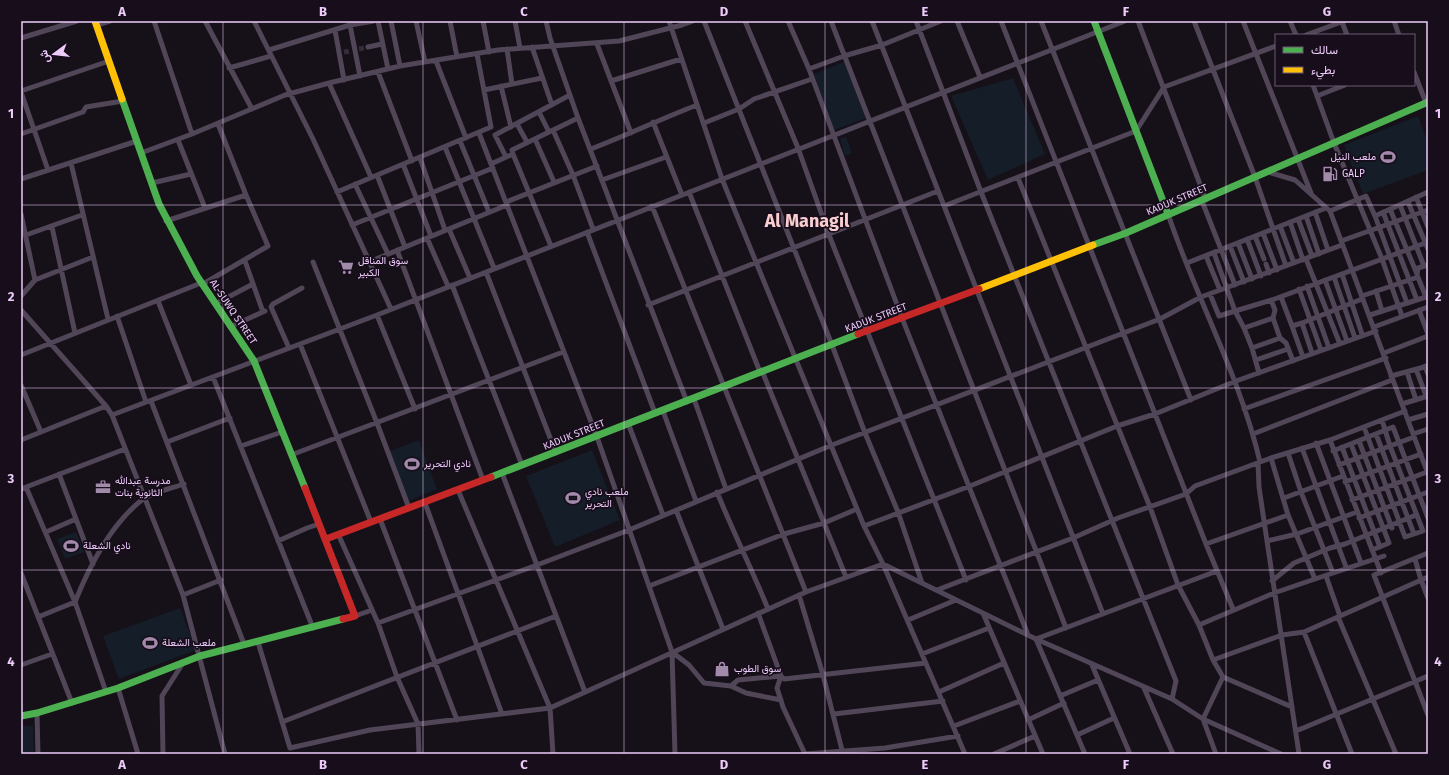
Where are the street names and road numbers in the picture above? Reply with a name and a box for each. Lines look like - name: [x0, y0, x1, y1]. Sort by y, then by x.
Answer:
- street label: KADUK STREET: [1144, 181, 1210, 218]
- street label: AL-SUWQ STREET: [207, 277, 260, 347]
- street label: KADUK STREET: [843, 300, 910, 335]
- street label: KADUK STREET: [541, 417, 607, 453]

